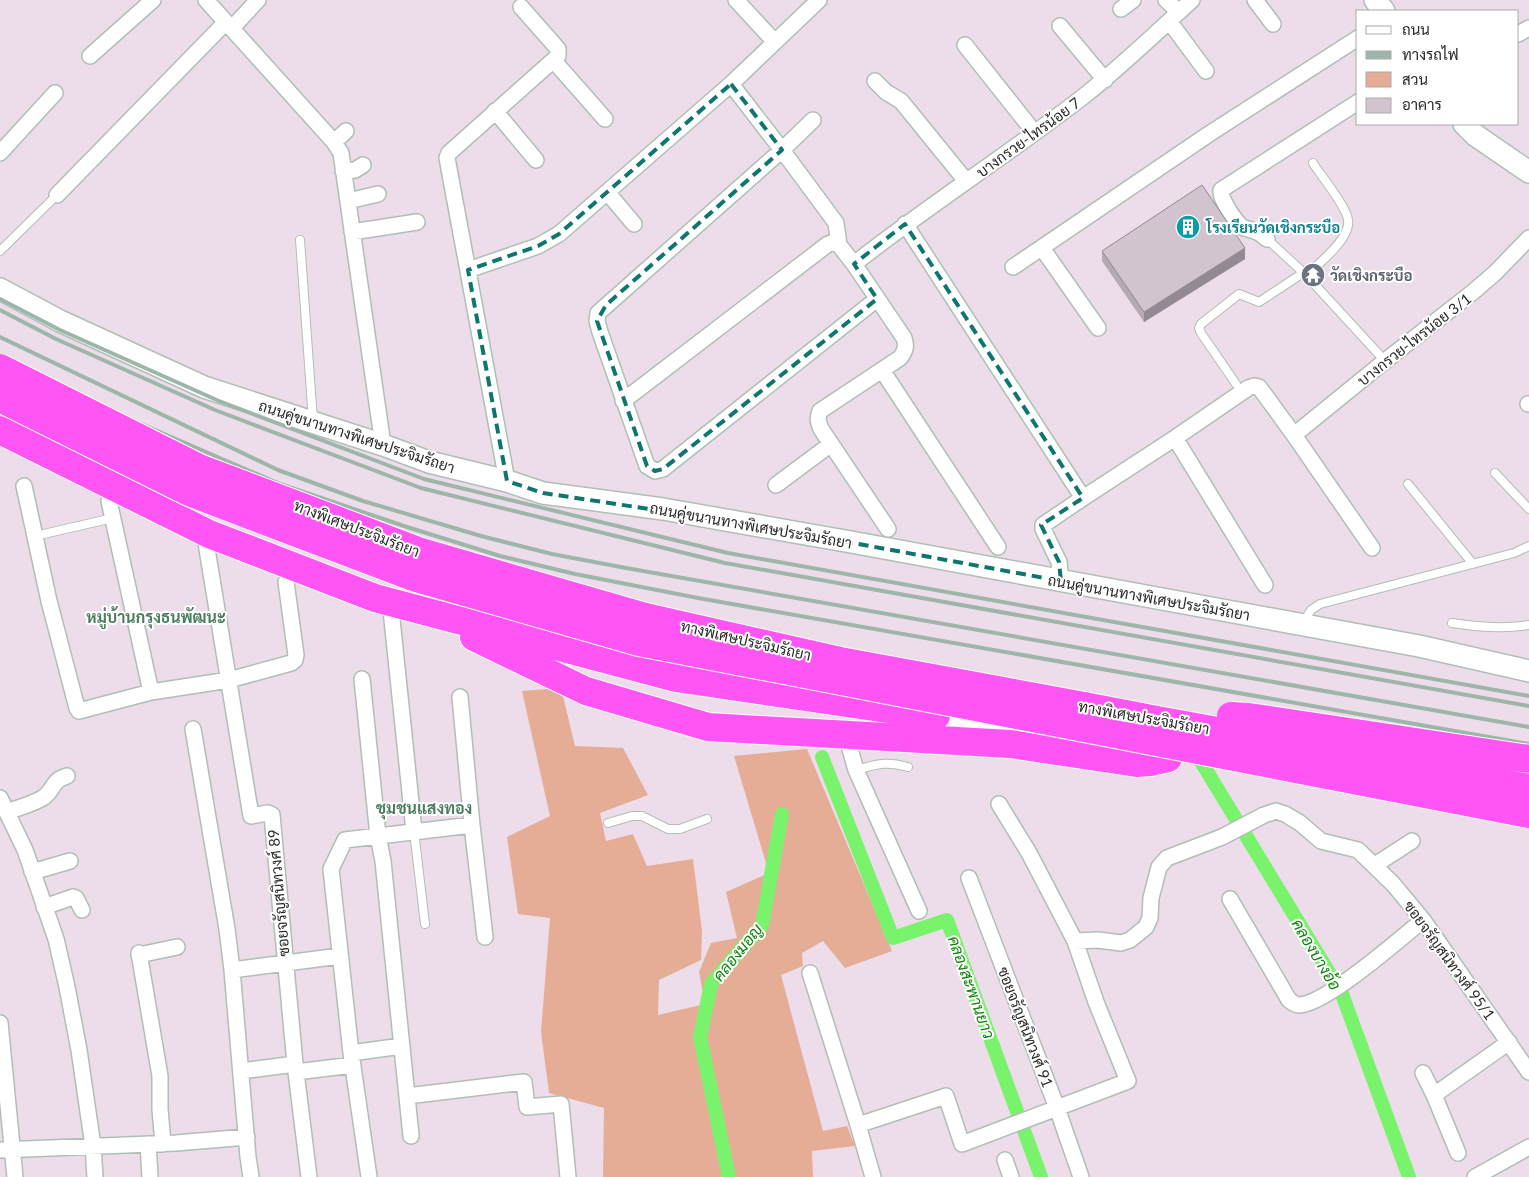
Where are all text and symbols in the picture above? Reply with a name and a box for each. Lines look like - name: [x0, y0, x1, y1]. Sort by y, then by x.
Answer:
- legend: [1356, 10, 1519, 125]
- text: ถนน: [1402, 20, 1430, 38]
- text: ทางรถไฟ: [1402, 45, 1459, 63]
- text: สวน: [1402, 70, 1428, 88]
- street label: บางกรวย-ไทรน้อย 7: [973, 93, 1084, 181]
- text: อาคาร: [1402, 95, 1442, 113]
- building icon: โรงเรียนวัดเชิงกระบือ: [1175, 214, 1201, 240]
- place label: โรงเรียนวัดเชิงกระบือ: [1205, 217, 1340, 236]
- temple icon: วัดเชิงกระบือ: [1300, 262, 1326, 288]
- place label: วัดเชิงกระบือ: [1330, 266, 1413, 284]
- street label: บางกรวย-ไทรน้อย 3/1: [1354, 289, 1474, 389]
- street label: ถนนคู่ขนานทางพิเศษประจิมรัถยา: [256, 396, 457, 478]
- street label: ทางพิเศษประจิมรัถยา: [292, 496, 422, 560]
- street label: ถนนคู่ขนานทางพิเศษประจิมรัถยา: [648, 498, 854, 554]
- street label: ถนนคู่ขนานทางพิเศษประจิมรัถยา: [1046, 570, 1252, 626]
- district label: หมู่บ้านกรุงธนพัฒนะ: [86, 606, 226, 630]
- street label: ทางพิเศษประจิมรัถยา: [679, 616, 813, 664]
- street label: ทางพิเศษประจิมรัถยา: [1077, 697, 1211, 737]
- district label: ชุมชนแสงทอง: [376, 798, 472, 820]
- street label: ซอยจรัญสนิทวงศ์ 89: [263, 829, 294, 957]
- street label: ซอยจรัญสนิทวงศ์ 95/1: [1400, 897, 1499, 1024]
- water label: คลองบางอ้อ: [1288, 914, 1347, 993]
- water label: คลองมอญ: [708, 919, 767, 985]
- water label: คลองสะพานยาว: [945, 933, 999, 1041]
- street label: ซอยจรัญสนิทวงศ์ 91: [994, 964, 1057, 1090]

